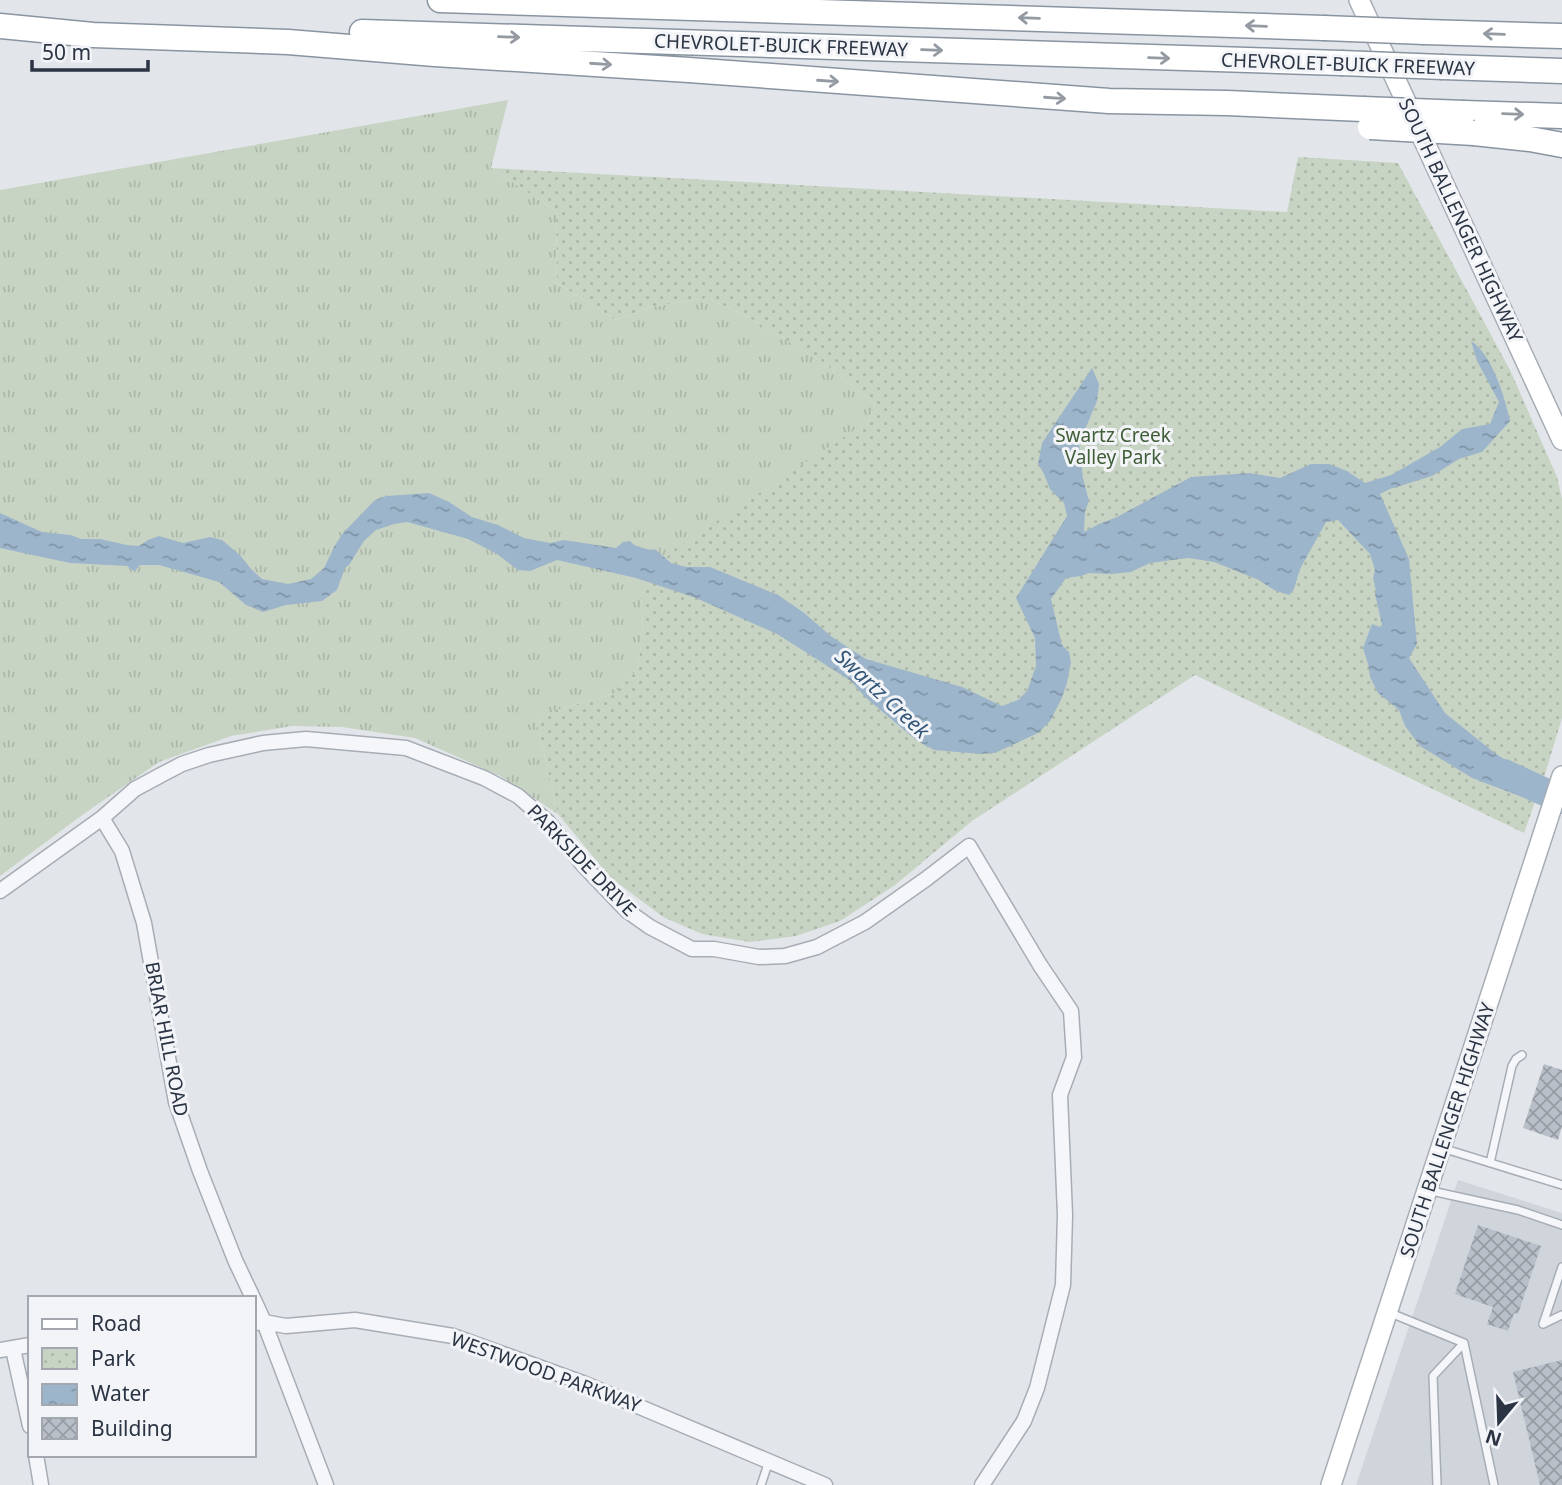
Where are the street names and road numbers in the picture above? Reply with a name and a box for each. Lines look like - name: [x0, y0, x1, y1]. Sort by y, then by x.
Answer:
- street label: CHEVROLET-BUICK FREEWAY: [654, 28, 909, 62]
- street label: CHEVROLET-BUICK FREEWAY: [1221, 47, 1476, 81]
- street label: SOUTH BALLENGER HIGHWAY: [1393, 94, 1529, 346]
- street label: PARKSIDE DRIVE: [522, 798, 642, 922]
- street label: BRIAR HILL ROAD: [139, 959, 195, 1119]
- street label: SOUTH BALLENGER HIGHWAY: [1393, 999, 1501, 1261]
- street label: WESTWOOD PARKWAY: [448, 1326, 645, 1419]

